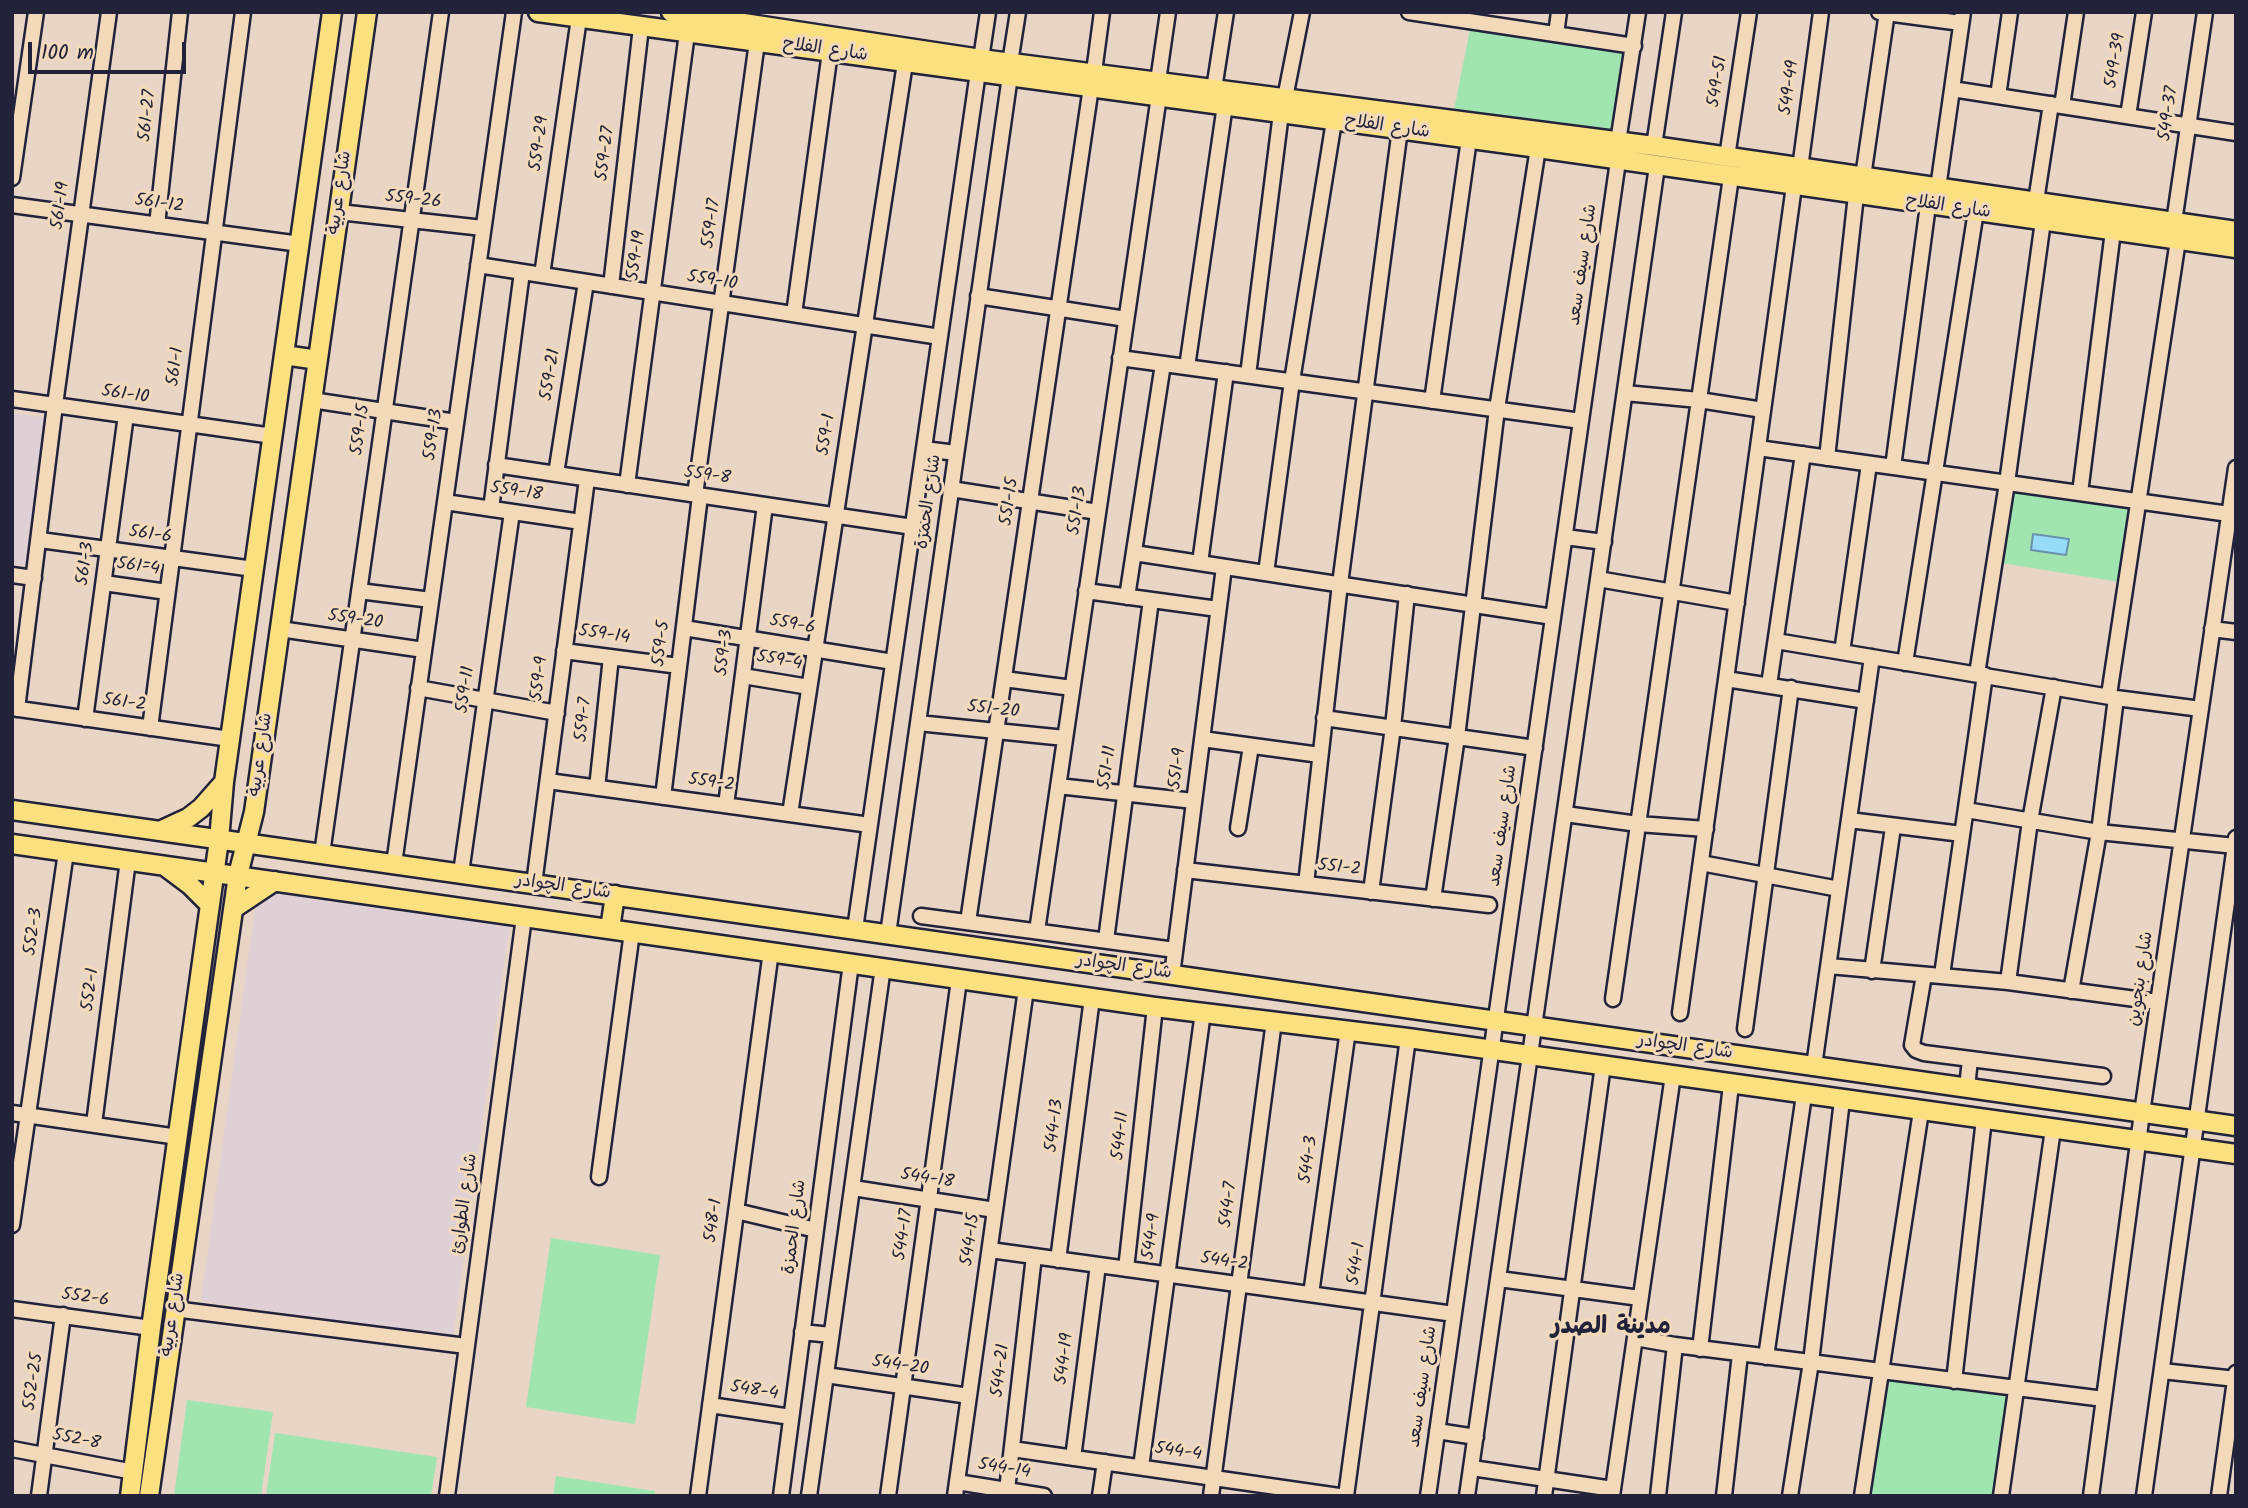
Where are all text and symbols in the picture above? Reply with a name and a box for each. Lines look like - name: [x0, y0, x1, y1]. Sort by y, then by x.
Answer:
- scale bar: [32, 28, 189, 72]
- street label: 549-39: [2102, 32, 2132, 90]
- street label: شارع الفلاح: [781, 34, 869, 68]
- text: 100 m: [41, 37, 94, 70]
- street label: 549-51: [1704, 55, 1734, 109]
- street label: 549-49: [1776, 59, 1806, 117]
- street label: 549-37: [2155, 85, 2185, 143]
- street label: 561-27: [136, 89, 162, 143]
- street label: شارع الفلاح: [1343, 111, 1431, 145]
- street label: 559-29: [526, 115, 556, 173]
- street label: 559-27: [593, 125, 621, 183]
- street label: شارع عربية: [324, 150, 358, 236]
- street label: 561-19: [48, 181, 76, 231]
- street label: 559-26: [384, 187, 442, 215]
- street label: 561-12: [133, 191, 185, 219]
- street label: شارع الفلاح: [1904, 191, 1992, 225]
- street label: 559-17: [699, 198, 727, 250]
- street label: شارع سيف سعد: [1565, 203, 1603, 327]
- street label: 559-19: [624, 229, 652, 283]
- street label: 559-10: [685, 267, 739, 297]
- street label: 561-1: [164, 346, 190, 388]
- street label: 559-21: [537, 347, 567, 403]
- street label: 561-10: [100, 382, 150, 410]
- street label: 559-15: [348, 403, 376, 457]
- street label: 559-13: [421, 408, 449, 462]
- street label: 559-1: [814, 413, 842, 457]
- street label: شارع الحمزة: [913, 453, 947, 551]
- street label: 559-8: [682, 463, 732, 491]
- street label: 551-15: [997, 476, 1025, 528]
- street label: 559-18: [488, 479, 544, 507]
- street label: 551-13: [1065, 485, 1093, 537]
- street label: 561-6: [127, 522, 173, 550]
- street label: 561-3: [73, 541, 101, 587]
- street label: 561-4: [115, 554, 161, 582]
- street label: 559-20: [326, 606, 384, 636]
- street label: 559-6: [767, 611, 817, 641]
- street label: 559-5: [649, 620, 677, 668]
- street label: 559-14: [577, 622, 631, 650]
- street label: 559-3: [712, 629, 740, 677]
- street label: 559-4: [754, 647, 804, 677]
- street label: 559-9: [528, 655, 554, 703]
- street label: 559-11: [453, 665, 481, 715]
- street label: 561-2: [101, 690, 147, 718]
- street label: 559-7: [572, 697, 598, 743]
- street label: 551-20: [966, 698, 1020, 724]
- street label: شارع عربية: [245, 712, 279, 798]
- street label: 551-11: [1095, 744, 1123, 792]
- street label: 551-9: [1166, 747, 1192, 791]
- street label: شارع سيف سعد: [1485, 764, 1523, 888]
- street label: 559-2: [686, 770, 736, 798]
- street label: 551-2: [1316, 856, 1362, 882]
- street label: شارع الچوادر: [514, 871, 612, 905]
- street label: 552-3: [21, 907, 49, 957]
- street label: شارع بنجوين: [2125, 930, 2159, 1028]
- street label: شارع الچوادر: [1075, 951, 1173, 985]
- street label: 552-1: [79, 967, 105, 1013]
- street label: شارع الچوادر: [1636, 1031, 1734, 1065]
- street label: 544-13: [1042, 1098, 1070, 1154]
- street label: 544-11: [1109, 1110, 1135, 1162]
- street label: 544-3: [1296, 1135, 1324, 1185]
- street label: شارع الطوارئ: [448, 1152, 484, 1256]
- street label: 544-18: [899, 1165, 955, 1195]
- street label: شارع الحمزة: [779, 1178, 813, 1276]
- street label: 544-7: [1216, 1181, 1244, 1229]
- street label: 548-1: [701, 1198, 729, 1244]
- street label: 544-17: [891, 1208, 919, 1262]
- street label: 544-15: [958, 1212, 986, 1268]
- street label: 544-9: [1139, 1212, 1167, 1262]
- street label: 544-1: [1344, 1241, 1372, 1287]
- street label: 544-2: [1199, 1249, 1249, 1277]
- street label: شارع عربية: [157, 1272, 191, 1358]
- street label: 552-6: [60, 1285, 110, 1313]
- district label: مدينة الصدر: [1551, 1315, 1671, 1343]
- street label: شارع سيف سعد: [1405, 1325, 1443, 1449]
- street label: 544-19: [1052, 1332, 1080, 1386]
- street label: 544-21: [988, 1343, 1016, 1399]
- street label: 552-25: [20, 1352, 50, 1412]
- street label: 544-20: [870, 1352, 930, 1382]
- street label: 548-4: [728, 1378, 780, 1406]
- street label: 552-8: [50, 1426, 102, 1456]
- street label: 544-4: [1153, 1439, 1203, 1467]
- street label: 544-14: [976, 1455, 1032, 1485]

